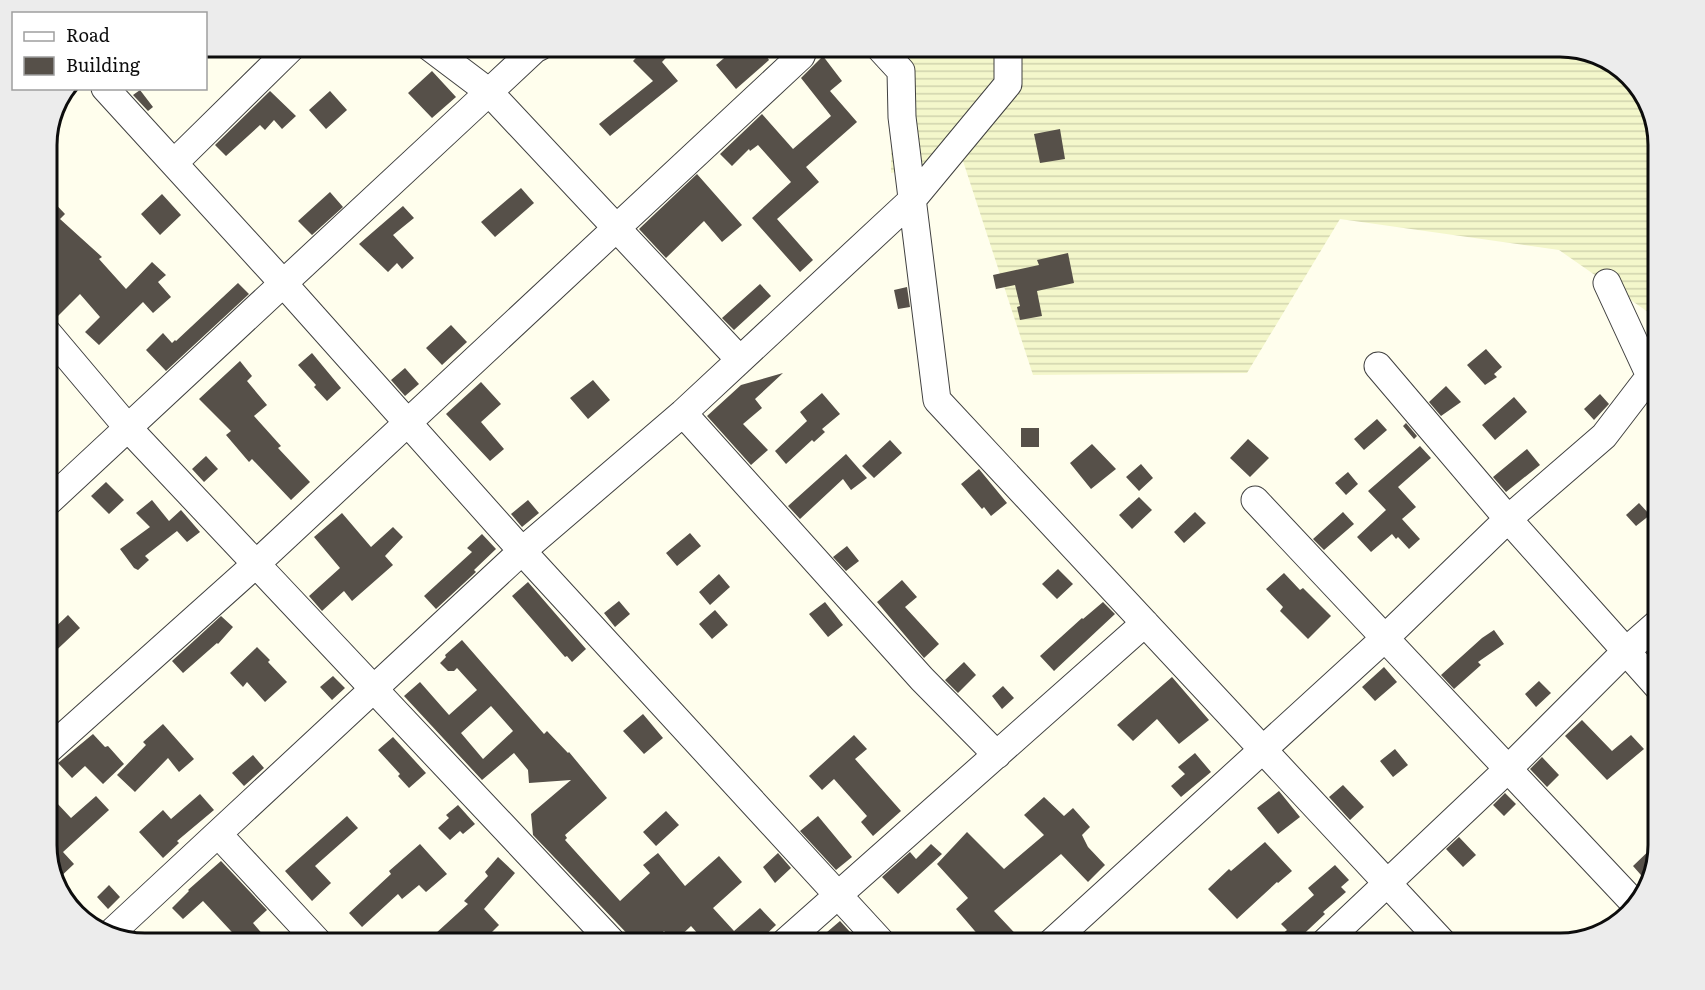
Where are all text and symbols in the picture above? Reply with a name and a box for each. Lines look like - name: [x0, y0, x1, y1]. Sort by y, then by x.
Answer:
- legend: [12, 12, 207, 90]
- text: Road: [66, 21, 110, 48]
- text: Building: [66, 51, 141, 78]

